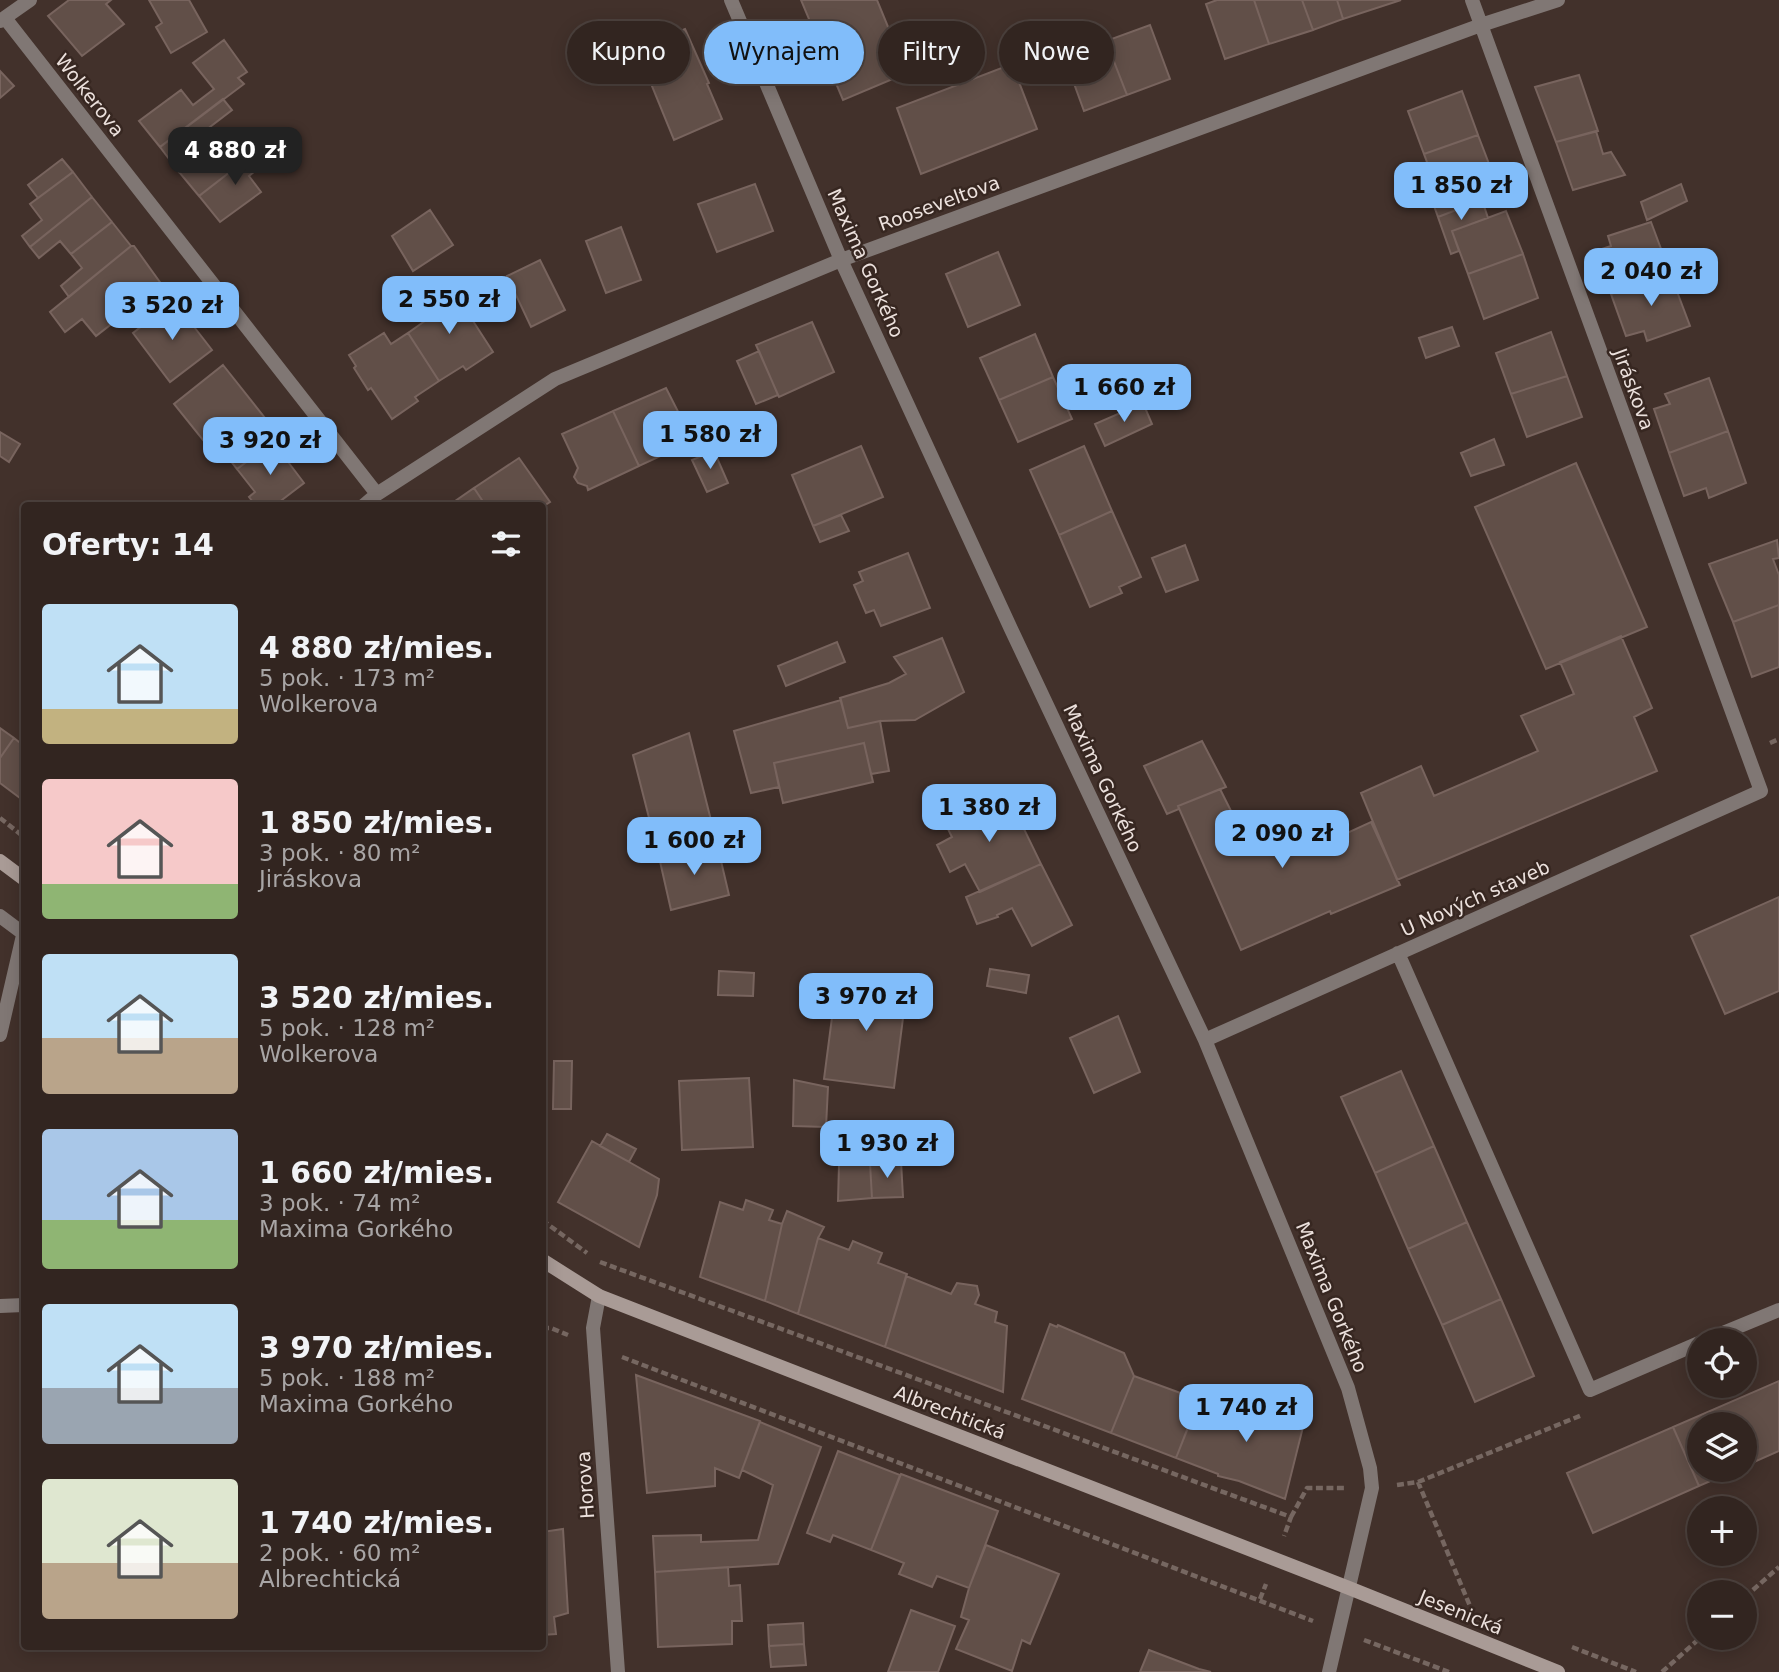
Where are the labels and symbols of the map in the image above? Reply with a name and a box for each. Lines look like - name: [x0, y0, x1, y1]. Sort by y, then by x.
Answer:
- street label: Wolkerova: [51, 49, 129, 141]
- pin: 4 880 zł: [163, 128, 307, 187]
- pin: 1 850 zł: [1389, 162, 1533, 222]
- street label: Rooseveltova: [875, 171, 1003, 235]
- street label: Maxima Gorkého: [823, 185, 909, 341]
- pin: 2 040 zł: [1579, 248, 1723, 308]
- pin: 2 550 zł: [377, 276, 521, 336]
- pin: 3 520 zł: [100, 282, 244, 342]
- street label: Jiráskova: [1609, 344, 1659, 433]
- pin: 1 660 zł: [1052, 364, 1196, 424]
- pin: 1 580 zł: [638, 412, 782, 471]
- pin: 3 920 zł: [198, 418, 342, 477]
- street label: Maxima Gorkého: [1059, 701, 1147, 855]
- pin: 1 380 zł: [917, 784, 1061, 844]
- pin: 2 090 zł: [1210, 810, 1354, 870]
- pin: 1 600 zł: [622, 818, 766, 877]
- street label: U Nových staveb: [1397, 855, 1553, 941]
- pin: 3 970 zł: [794, 974, 938, 1033]
- pin: 1 930 zł: [815, 1120, 959, 1180]
- street label: Maxima Gorkého: [1292, 1218, 1372, 1376]
- street label: Albrechtická: [891, 1381, 1009, 1443]
- pin: 1 740 zł: [1174, 1384, 1318, 1444]
- street label: Horova: [572, 1450, 598, 1520]
- street label: Jesenická: [1415, 1585, 1506, 1639]

